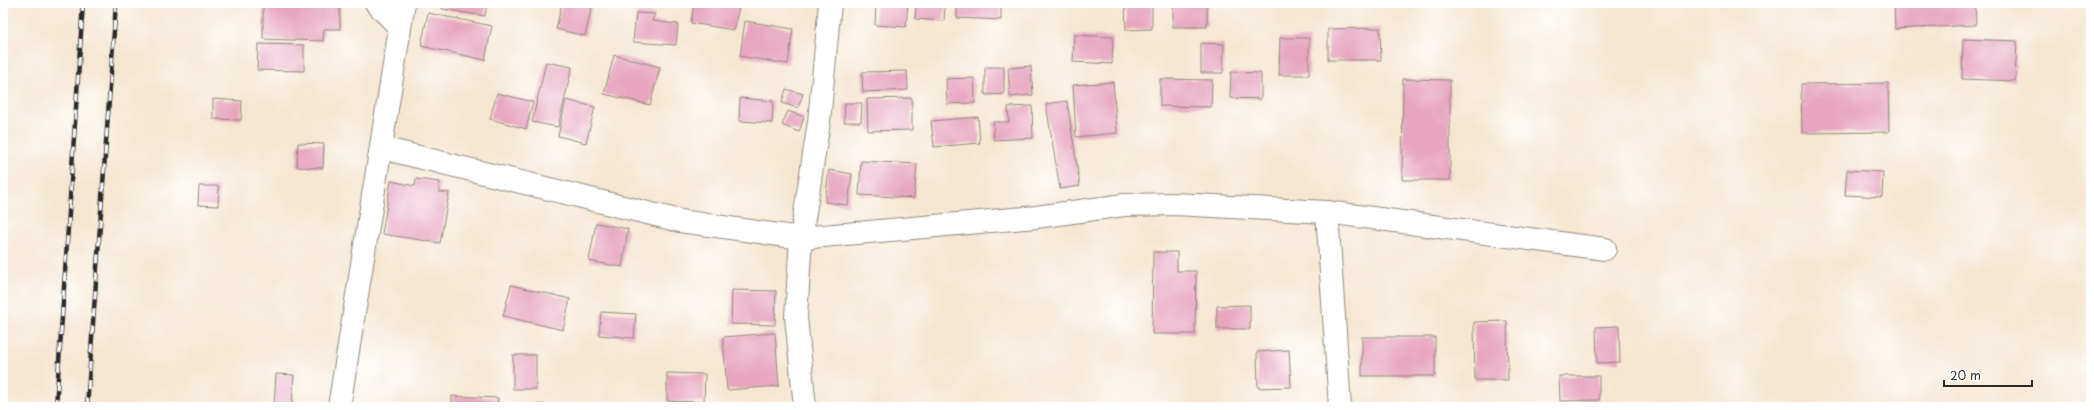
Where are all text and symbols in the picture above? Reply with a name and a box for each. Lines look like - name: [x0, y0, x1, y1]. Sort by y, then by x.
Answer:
- scale bar: [1944, 362, 2032, 388]
- text: 20 m: [1950, 366, 1981, 384]

